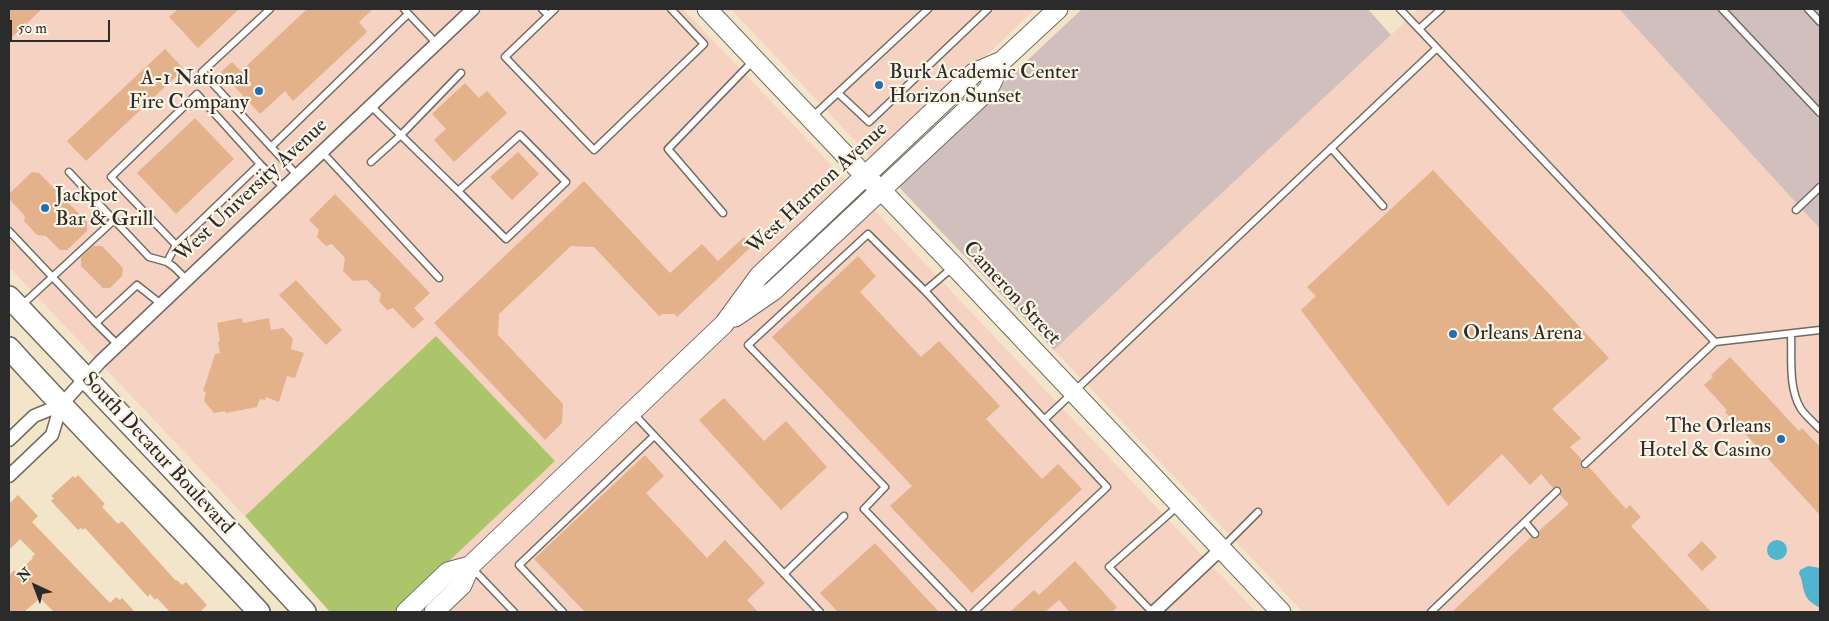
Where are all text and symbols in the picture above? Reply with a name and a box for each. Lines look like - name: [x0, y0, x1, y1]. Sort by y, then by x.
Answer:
- scale bar: [12, 10, 112, 42]
- text: 50 m: [18, 19, 47, 38]
- place label: Burk Academic Center Horizon Sunset: [889, 60, 1078, 110]
- place label: A-1 National Fire Company: [129, 66, 249, 116]
- marker: Burk Academic Center Horizon Sunset: [873, 79, 885, 91]
- marker: A-1 National Fire Company: [253, 85, 265, 97]
- street label: West University Avenue: [170, 114, 334, 268]
- street label: West Harmon Avenue: [743, 117, 893, 261]
- place label: Jackpot Bar & Grill: [55, 183, 153, 233]
- marker: Jackpot Bar & Grill: [39, 202, 51, 214]
- street label: Cameron Street: [957, 237, 1065, 351]
- place label: Orleans Arena: [1463, 321, 1582, 347]
- marker: Orleans Arena: [1447, 328, 1459, 340]
- street label: South Decatur Boulevard: [75, 368, 239, 540]
- place label: The Orleans Hotel & Casino: [1639, 414, 1771, 464]
- marker: The Orleans Hotel & Casino: [1775, 433, 1787, 445]
- north arrow: [10, 561, 60, 611]
- text: N: [14, 564, 35, 585]

